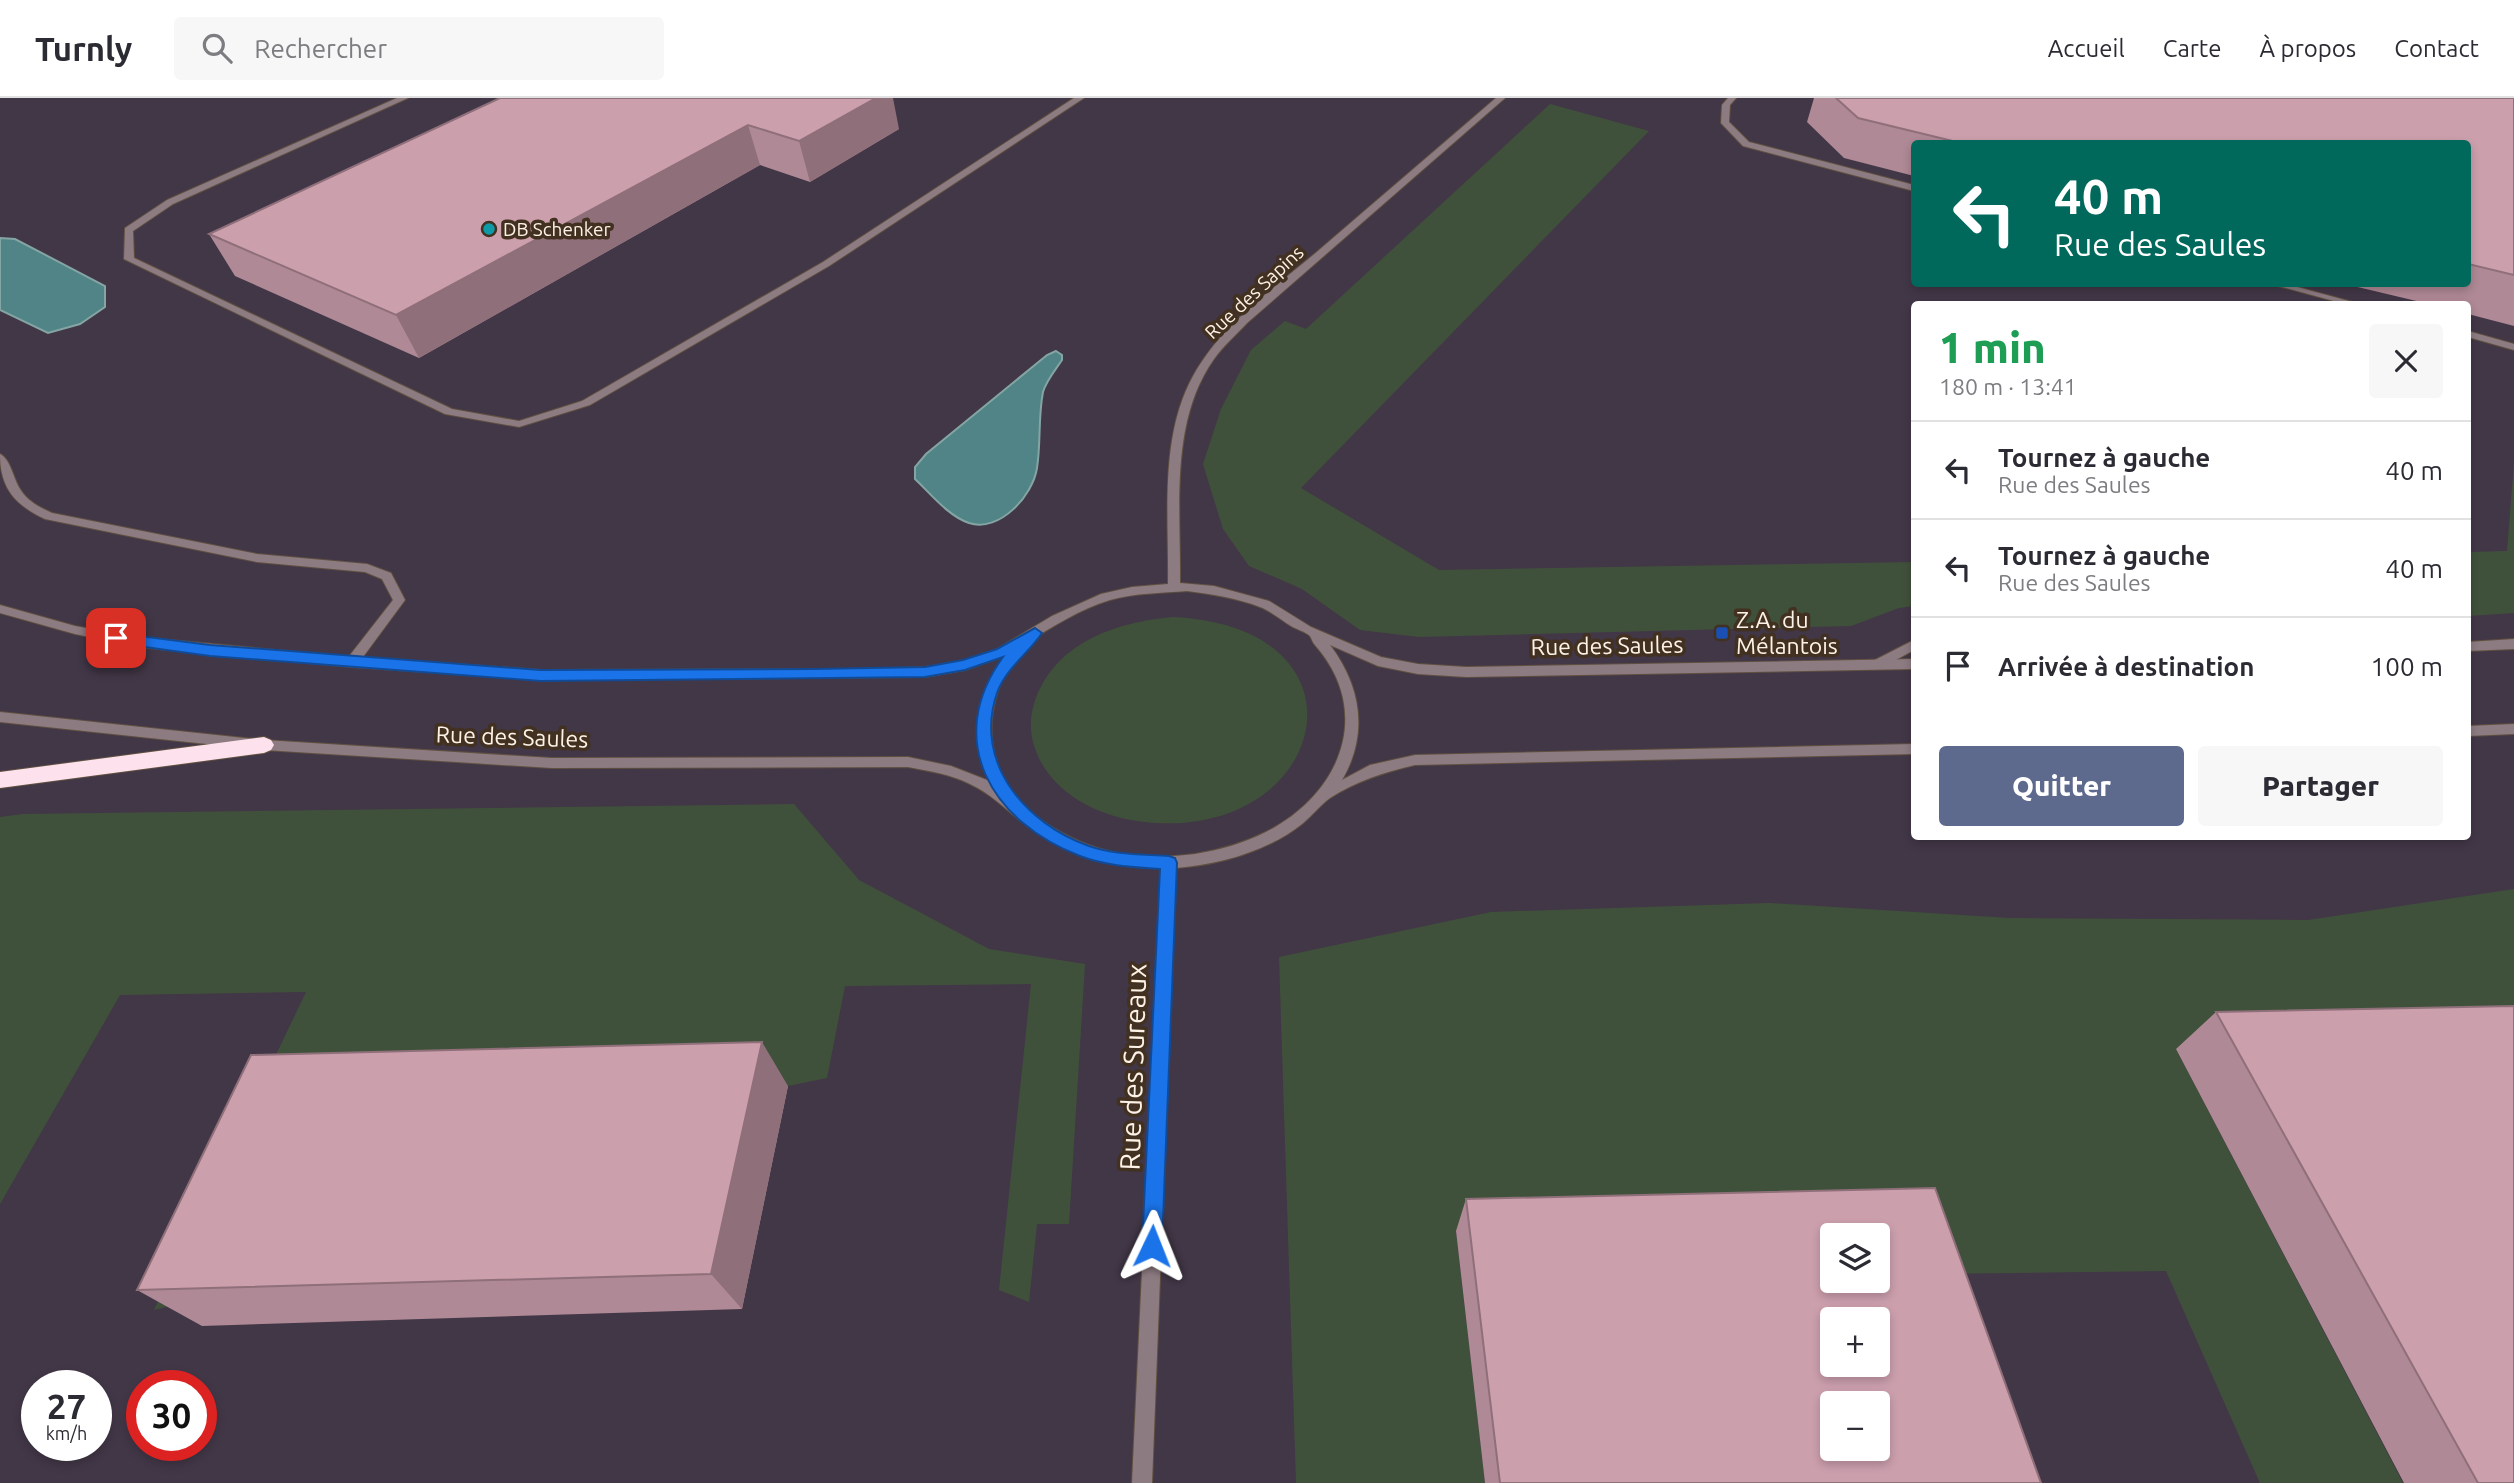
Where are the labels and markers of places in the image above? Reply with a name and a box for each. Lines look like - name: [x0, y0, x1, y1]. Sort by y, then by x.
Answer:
- place label: DB Schenker: [503, 218, 611, 240]
- marker: DB Schenker: [481, 221, 497, 237]
- place label: Z.A. du Mélantois: [1736, 607, 1838, 658]
- pin: [86, 608, 146, 668]
- marker: Z.A. du Mélantois: [1714, 625, 1730, 641]

